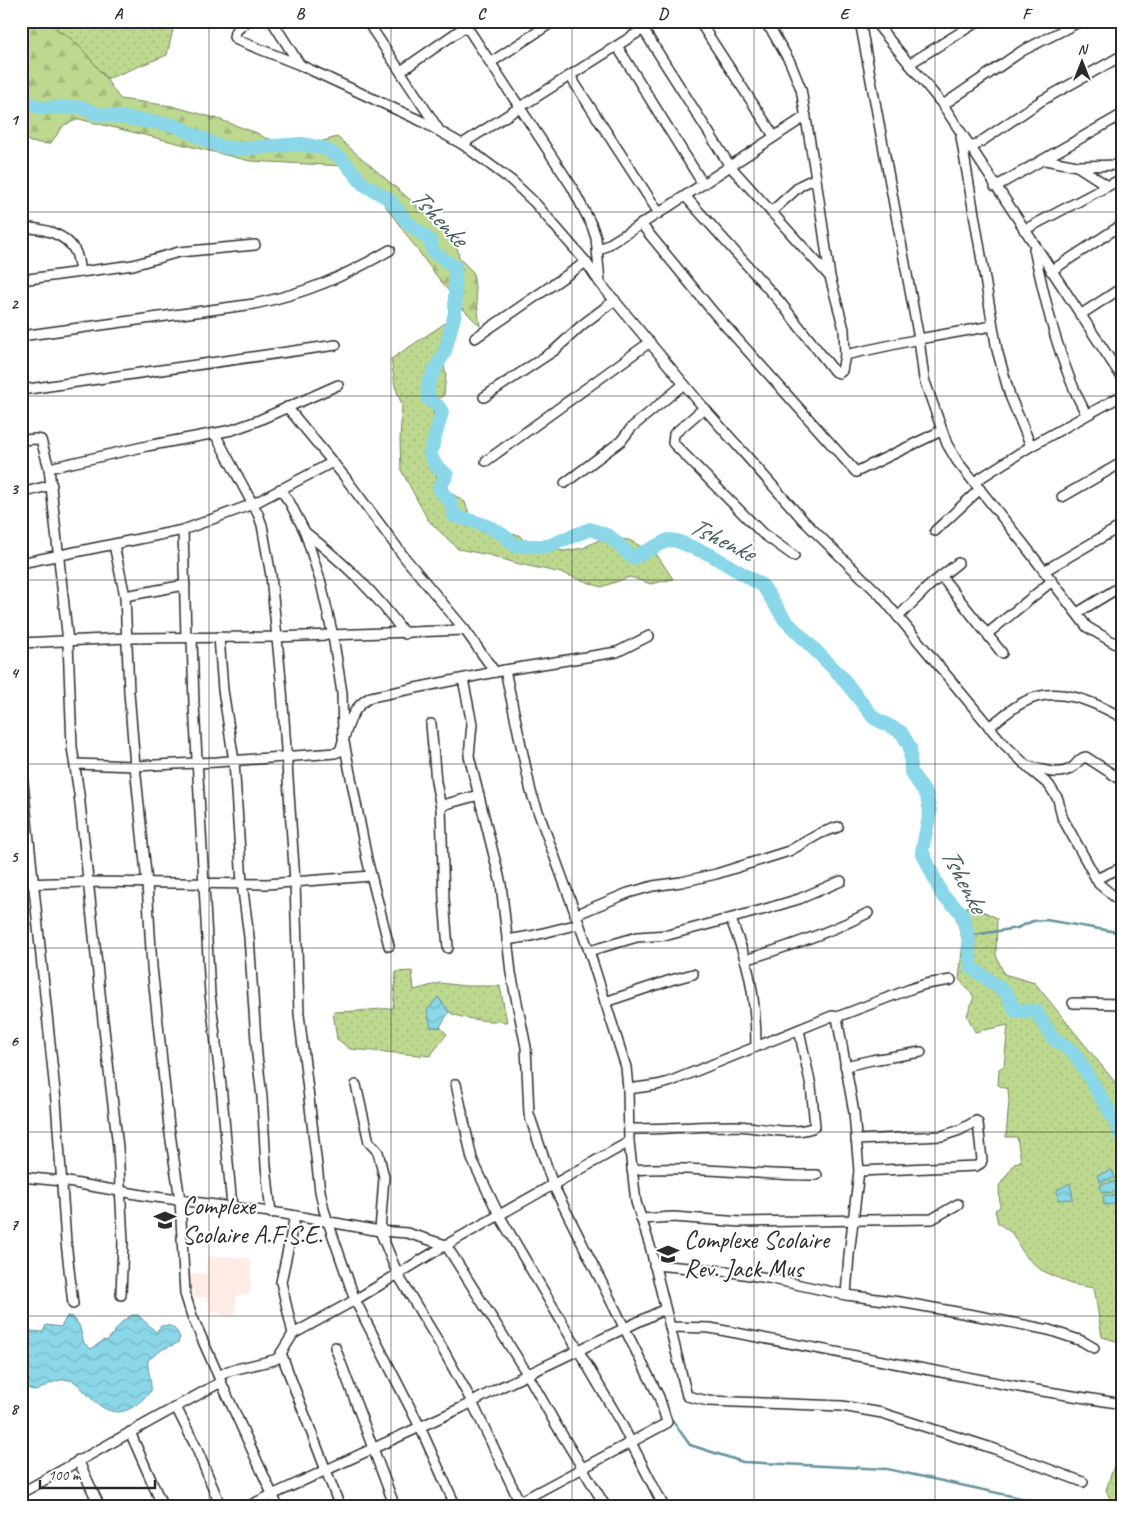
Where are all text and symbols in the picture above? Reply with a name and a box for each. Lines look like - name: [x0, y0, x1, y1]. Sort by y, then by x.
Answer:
- text: A: [114, 4, 124, 24]
- text: B: [296, 4, 306, 24]
- text: C: [477, 4, 487, 24]
- text: D: [658, 4, 669, 24]
- text: E: [840, 4, 851, 24]
- text: F: [1022, 4, 1033, 24]
- north arrow: [1056, 38, 1106, 88]
- text: N: [1078, 41, 1089, 58]
- text: 1: [10, 110, 19, 130]
- water label: Tshenke: [403, 181, 477, 256]
- text: 2: [10, 294, 19, 314]
- text: 3: [10, 479, 19, 499]
- water label: Tshenke: [684, 509, 763, 570]
- text: 4: [10, 663, 19, 683]
- water label: Tshenke: [933, 842, 996, 921]
- text: 5: [11, 847, 20, 867]
- text: 6: [10, 1031, 19, 1051]
- place label: Complexe Scolaire A.F.S.E.: [182, 1190, 323, 1251]
- school or university icon: Complexe Scolaire A.F.S.E.: [152, 1207, 178, 1233]
- text: 7: [10, 1215, 19, 1235]
- place label: Complexe Scolaire Rev. Jack Mus: [684, 1224, 831, 1285]
- school or university icon: Complexe Scolaire Rev. Jack Mus: [655, 1241, 681, 1267]
- text: 8: [10, 1399, 19, 1419]
- scale bar: [40, 1458, 155, 1490]
- text: 100 m: [48, 1466, 82, 1485]

